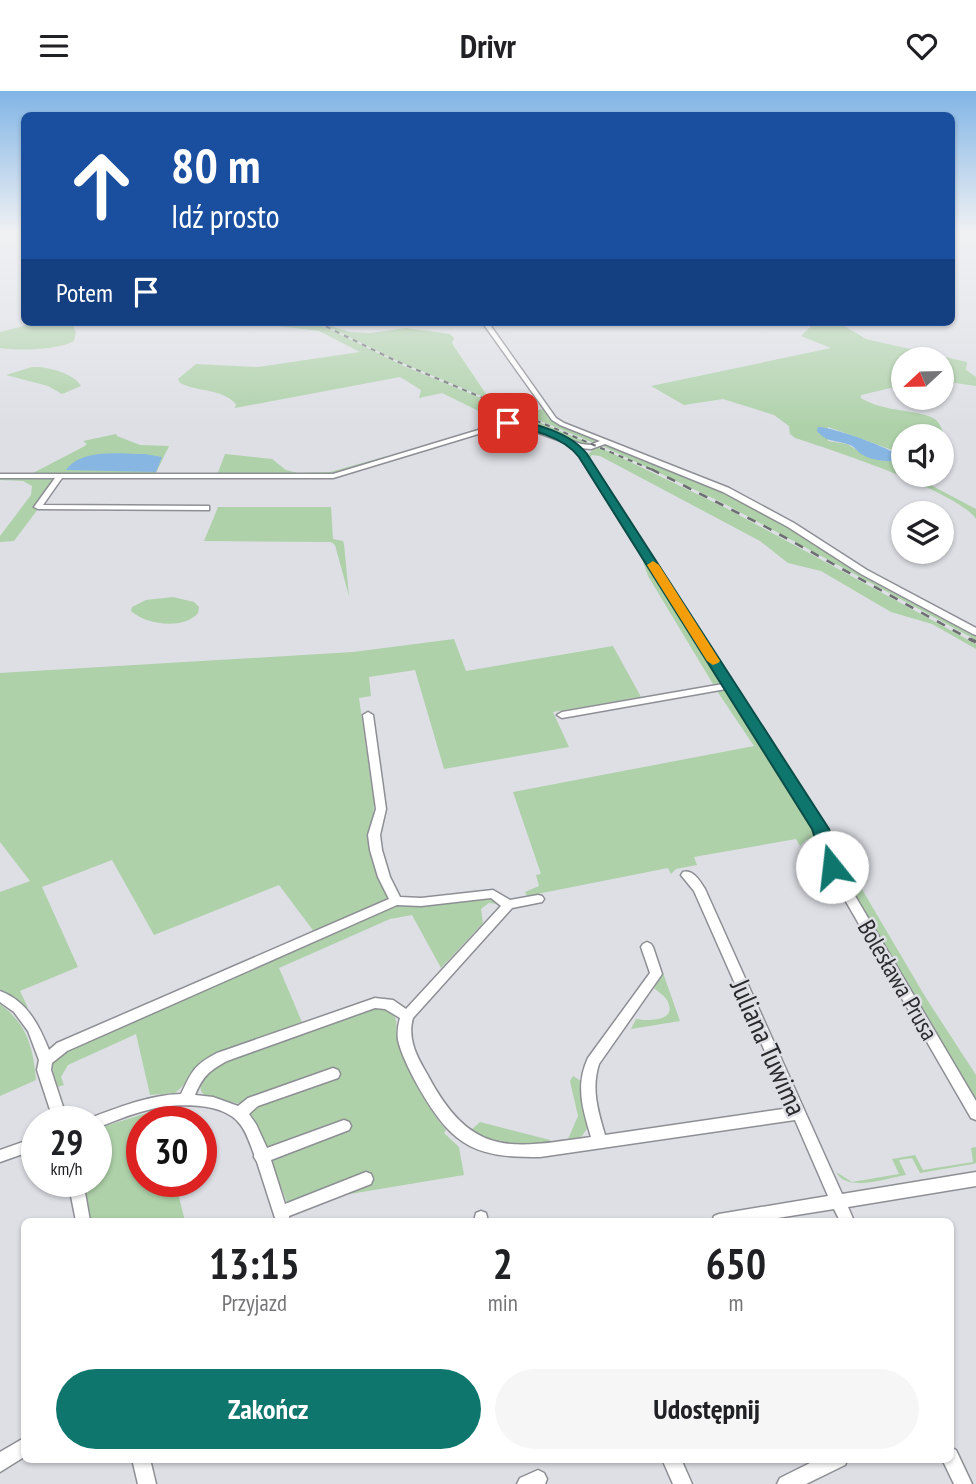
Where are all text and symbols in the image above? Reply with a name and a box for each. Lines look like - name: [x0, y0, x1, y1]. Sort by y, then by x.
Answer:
- text: Drivr: [460, 25, 516, 67]
- icon: menu: [35, 27, 73, 65]
- icon: heart: [903, 27, 941, 65]
- text: 80 m: [171, 133, 260, 197]
- icon: ahead: [56, 140, 147, 231]
- text: Idź prosto: [171, 195, 280, 237]
- icon: arrive: [127, 273, 165, 311]
- text: Potem: [56, 276, 113, 309]
- north arrow: [891, 347, 954, 409]
- map controls: [891, 347, 954, 564]
- pin: [478, 393, 538, 453]
- icon: arrive: [489, 404, 527, 442]
- button: sound: [891, 424, 954, 487]
- button: layers: [891, 501, 954, 564]
- position arrow: [795, 830, 869, 904]
- street label: Bolesława Prusa: [851, 914, 945, 1046]
- street label: Juliana Tuwima: [722, 972, 816, 1121]
- speed limit sign: 30: [126, 1106, 217, 1197]
- text: 29: [50, 1119, 83, 1165]
- text: km/h: [51, 1157, 82, 1180]
- text: 13:15: [209, 1236, 300, 1291]
- text: 2: [493, 1236, 513, 1291]
- text: 650: [706, 1236, 766, 1291]
- text: Przyjazd: [222, 1288, 287, 1317]
- text: min: [488, 1288, 518, 1317]
- text: m: [728, 1288, 743, 1317]
- button: Zakończ: [56, 1369, 481, 1449]
- button: Udostępnij: [495, 1369, 919, 1449]

